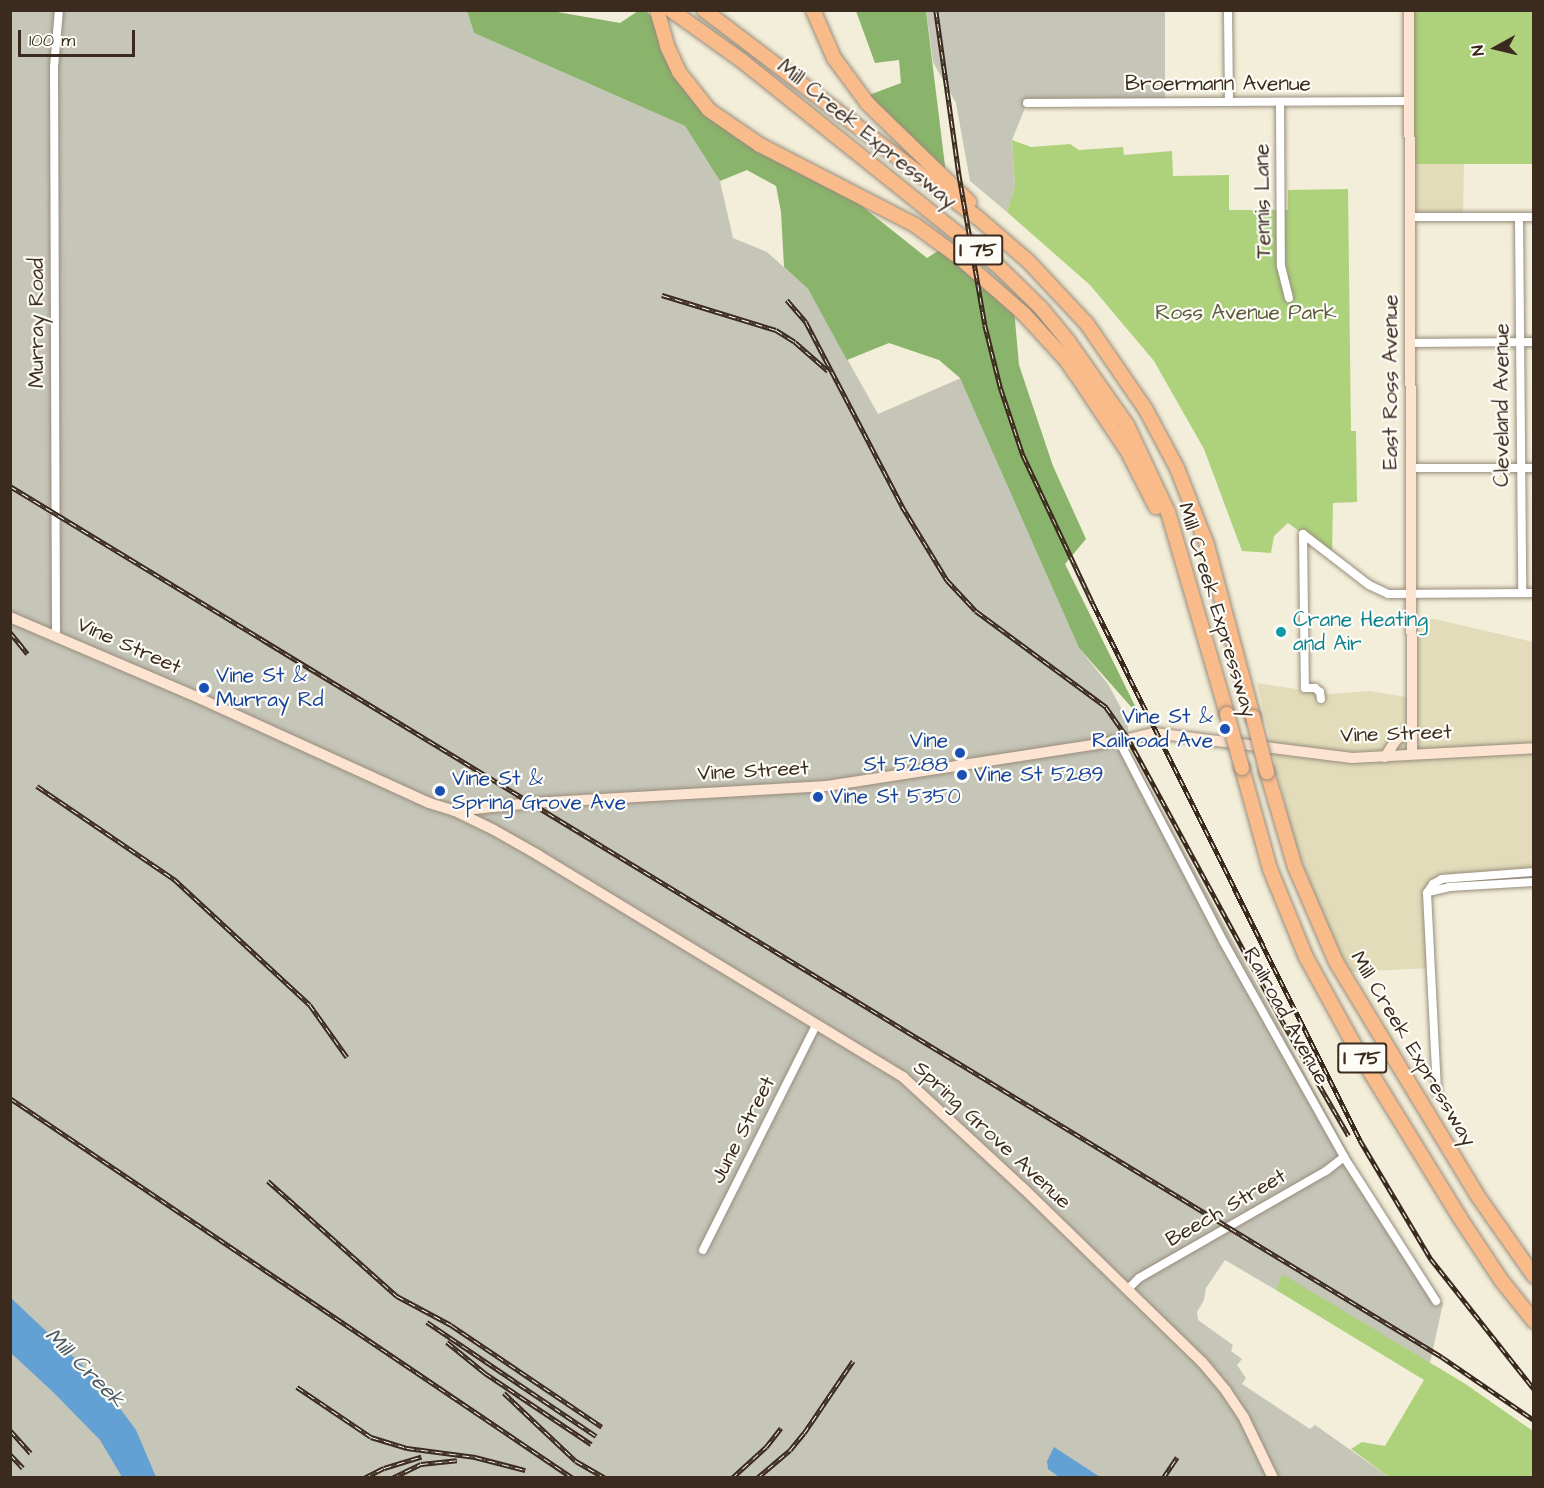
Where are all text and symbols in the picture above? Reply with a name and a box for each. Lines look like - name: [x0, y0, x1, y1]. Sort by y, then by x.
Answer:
- scale bar: [21, 18, 138, 56]
- north arrow: [1466, 18, 1526, 78]
- text: 100 m: [29, 28, 75, 53]
- text: N: [1467, 44, 1490, 57]
- street label: Mill Creek Expressway: [772, 54, 962, 214]
- street label: Broermann Avenue: [1125, 71, 1311, 97]
- street label: Tennis Lane: [1249, 143, 1277, 259]
- road number: I 75: [952, 233, 1004, 267]
- street label: Murray Road: [24, 258, 50, 388]
- street label: East Ross Avenue: [1378, 294, 1404, 470]
- park label: Ross Avenue Park: [1155, 300, 1337, 326]
- street label: Cleveland Avenue: [1489, 323, 1515, 487]
- street label: Mill Creek Expressway: [1172, 500, 1262, 720]
- place label: Crane Heating and Air: [1293, 607, 1428, 657]
- street label: Vine Street: [73, 612, 185, 680]
- marker: Crane Heating and Air: [1274, 625, 1288, 639]
- place label: Vine St & Murray Rd: [216, 663, 324, 713]
- marker: Vine St & Murray Rd: [197, 681, 211, 695]
- place label: Vine St & Railroad Ave: [1092, 704, 1213, 754]
- street label: Vine Street: [1340, 719, 1452, 749]
- marker: Vine St & Railroad Ave: [1218, 722, 1232, 736]
- place label: Vine St 5288: [863, 728, 948, 778]
- marker: Vine St 5288: [953, 746, 967, 760]
- street label: Vine Street: [697, 756, 809, 786]
- place label: Vine St 5289: [974, 762, 1103, 788]
- place label: Vine St & Spring Grove Ave: [452, 766, 626, 816]
- marker: Vine St 5289: [955, 768, 969, 782]
- marker: Vine St & Spring Grove Ave: [433, 784, 447, 798]
- place label: Vine St 5350: [830, 784, 961, 810]
- marker: Vine St 5350: [811, 790, 825, 804]
- street label: Railroad Avenue: [1238, 943, 1334, 1089]
- street label: Mill Creek Expressway: [1345, 947, 1481, 1151]
- road number: I 75: [1336, 1041, 1388, 1075]
- street label: Spring Grove Avenue: [908, 1055, 1076, 1215]
- street label: June Street: [705, 1072, 781, 1188]
- street label: Beech Street: [1161, 1163, 1291, 1253]
- water label: Mill Creek: [40, 1323, 130, 1413]

